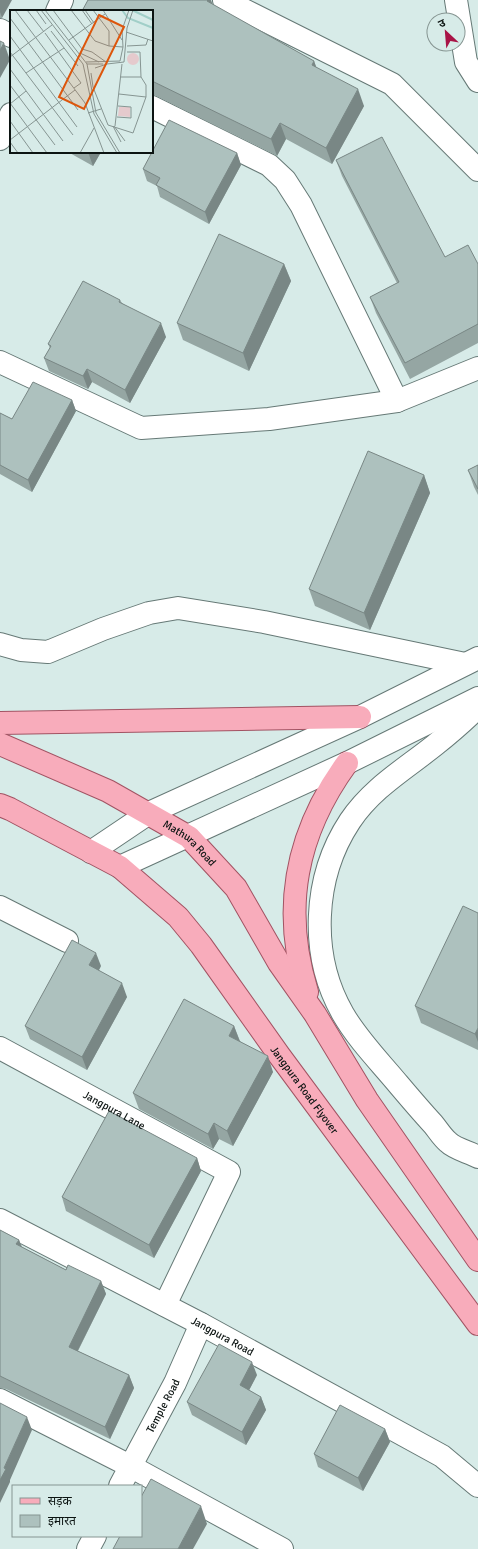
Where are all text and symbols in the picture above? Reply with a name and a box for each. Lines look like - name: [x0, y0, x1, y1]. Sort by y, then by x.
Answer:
- inset map: [10, 10, 153, 153]
- north arrow: [426, 12, 466, 52]
- text: उ: [436, 16, 448, 31]
- street label: Mathura Road: [161, 817, 219, 869]
- street label: Jangpura Road Flyover: [268, 1043, 341, 1136]
- street label: Jangpura Lane: [81, 1088, 148, 1132]
- street label: Jangpura Road: [189, 1314, 256, 1358]
- street label: Temple Road: [143, 1377, 183, 1435]
- legend: [12, 1485, 142, 1537]
- text: सड़क: [48, 1494, 73, 1509]
- text: इमारत: [48, 1514, 77, 1529]

